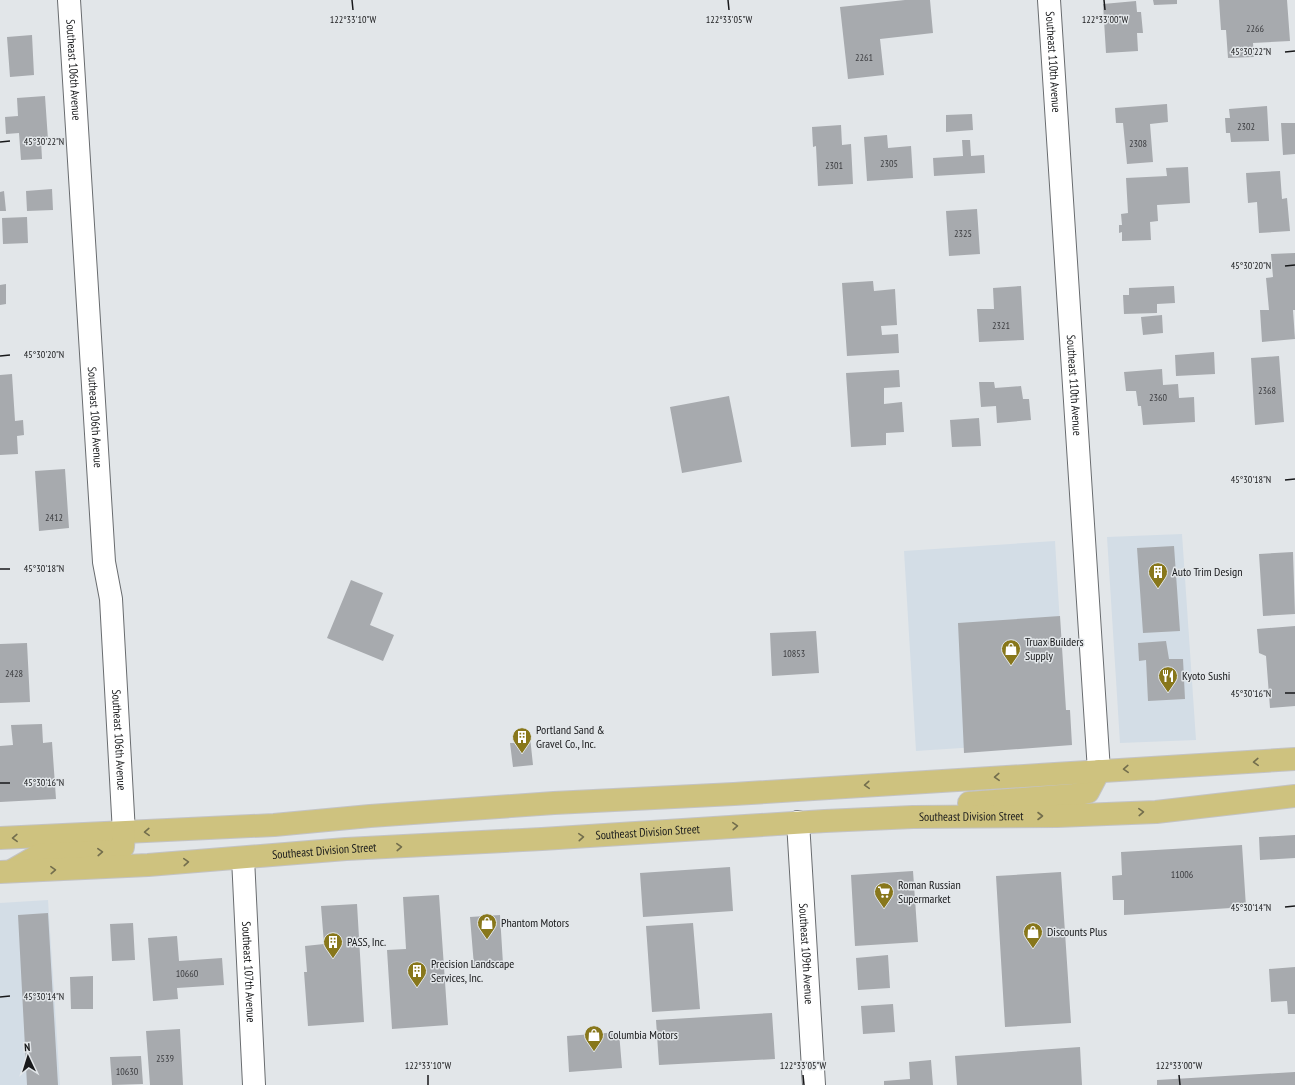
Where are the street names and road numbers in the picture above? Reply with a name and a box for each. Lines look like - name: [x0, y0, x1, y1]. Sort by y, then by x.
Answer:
- street label: Southeast 110th Avenue: [1043, 11, 1064, 113]
- street label: Southeast 106th Avenue: [63, 19, 84, 121]
- street label: Southeast 110th Avenue: [1064, 334, 1085, 436]
- street label: Southeast 106th Avenue: [85, 366, 106, 468]
- street label: Southeast 106th Avenue: [109, 689, 130, 791]
- street label: Southeast Division Street: [919, 808, 1024, 824]
- street label: Southeast Division Street: [595, 821, 701, 843]
- street label: Southeast Division Street: [271, 839, 378, 862]
- street label: Southeast 109th Avenue: [796, 903, 817, 1005]
- street label: Southeast 107th Avenue: [239, 921, 259, 1023]

